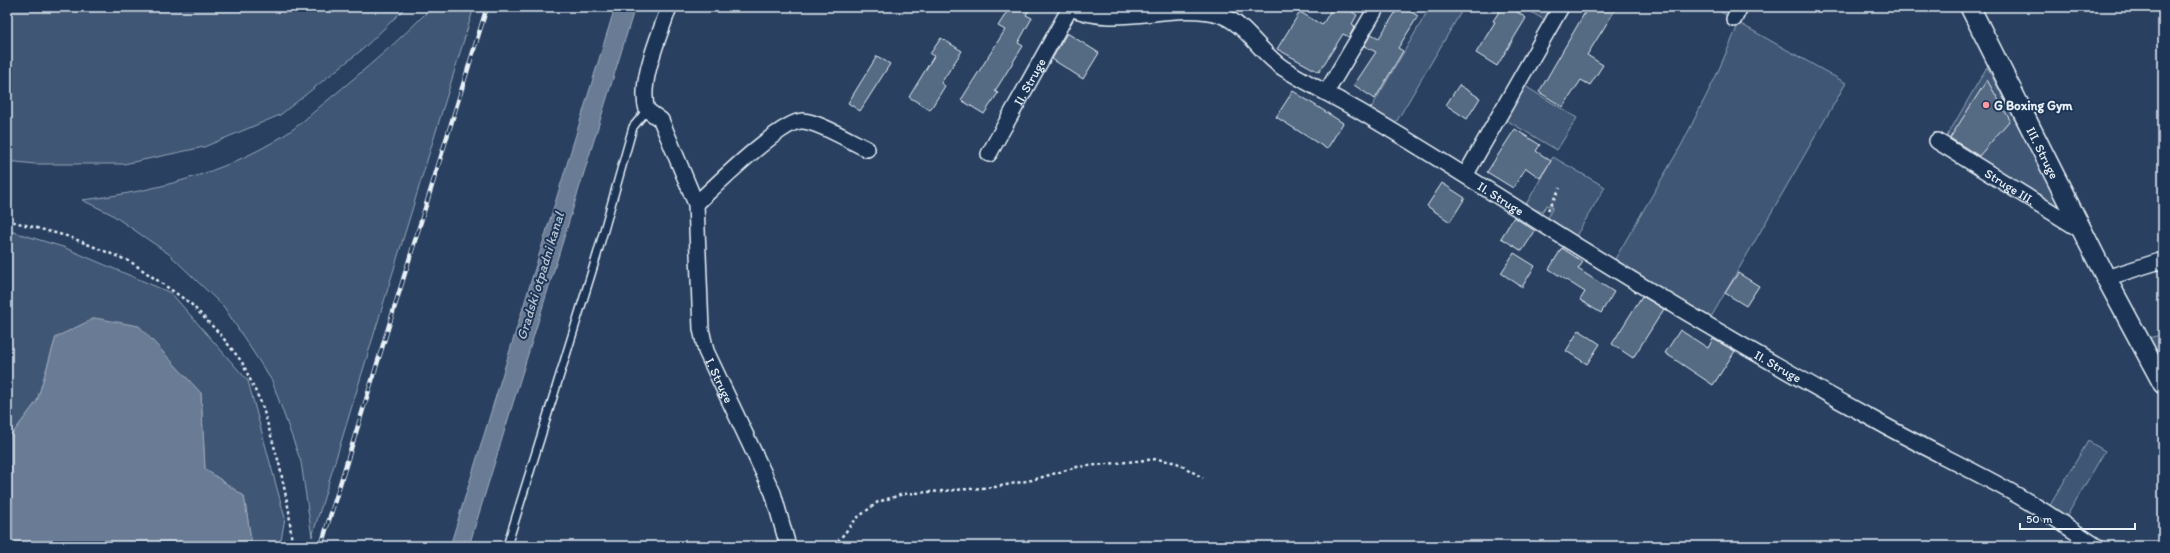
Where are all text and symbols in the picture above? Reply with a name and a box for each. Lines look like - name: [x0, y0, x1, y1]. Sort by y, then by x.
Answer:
- street label: II. Struge: [1011, 55, 1049, 108]
- place label: G Boxing Gym: [1994, 98, 2073, 114]
- marker: G Boxing Gym: [1981, 100, 1991, 110]
- street label: III. Struge: [2023, 124, 2062, 181]
- street label: Struge III.: [1982, 165, 2038, 208]
- street label: II. Struge: [1475, 178, 1527, 219]
- water label: Gradski otpadni kanal: [513, 209, 568, 342]
- street label: II. Struge: [1752, 347, 1804, 386]
- street label: I. Struge: [702, 355, 736, 405]
- scale bar: [2020, 505, 2135, 531]
- text: 50 m: [2026, 512, 2052, 526]

